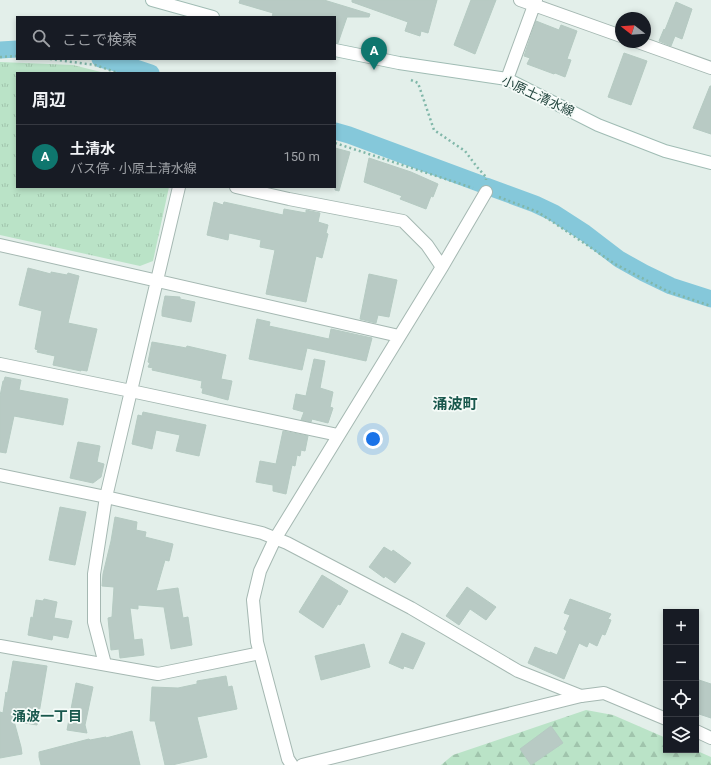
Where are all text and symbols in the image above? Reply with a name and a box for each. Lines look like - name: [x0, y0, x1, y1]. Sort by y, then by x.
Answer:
- north arrow: [615, 12, 651, 48]
- search box: [16, 16, 336, 60]
- icon: search: [30, 27, 52, 49]
- text: ここで検索: [62, 31, 137, 49]
- pin: A: [361, 37, 387, 70]
- street label: 小原土清水線: [499, 73, 577, 119]
- text: 周辺: [32, 90, 66, 110]
- text: 土清水: [70, 140, 115, 158]
- text: A: [41, 149, 49, 164]
- text: 150 m: [283, 149, 320, 164]
- text: バス停 · 小原土清水線: [70, 161, 197, 176]
- district label: 涌波町: [432, 395, 478, 413]
- your location: [363, 429, 383, 449]
- map controls: [663, 609, 699, 753]
- button: +: [663, 609, 699, 645]
- button: −: [663, 645, 699, 681]
- button: locate: [663, 681, 699, 717]
- district label: 涌波一丁目: [12, 708, 82, 724]
- button: layers: [663, 717, 699, 753]

